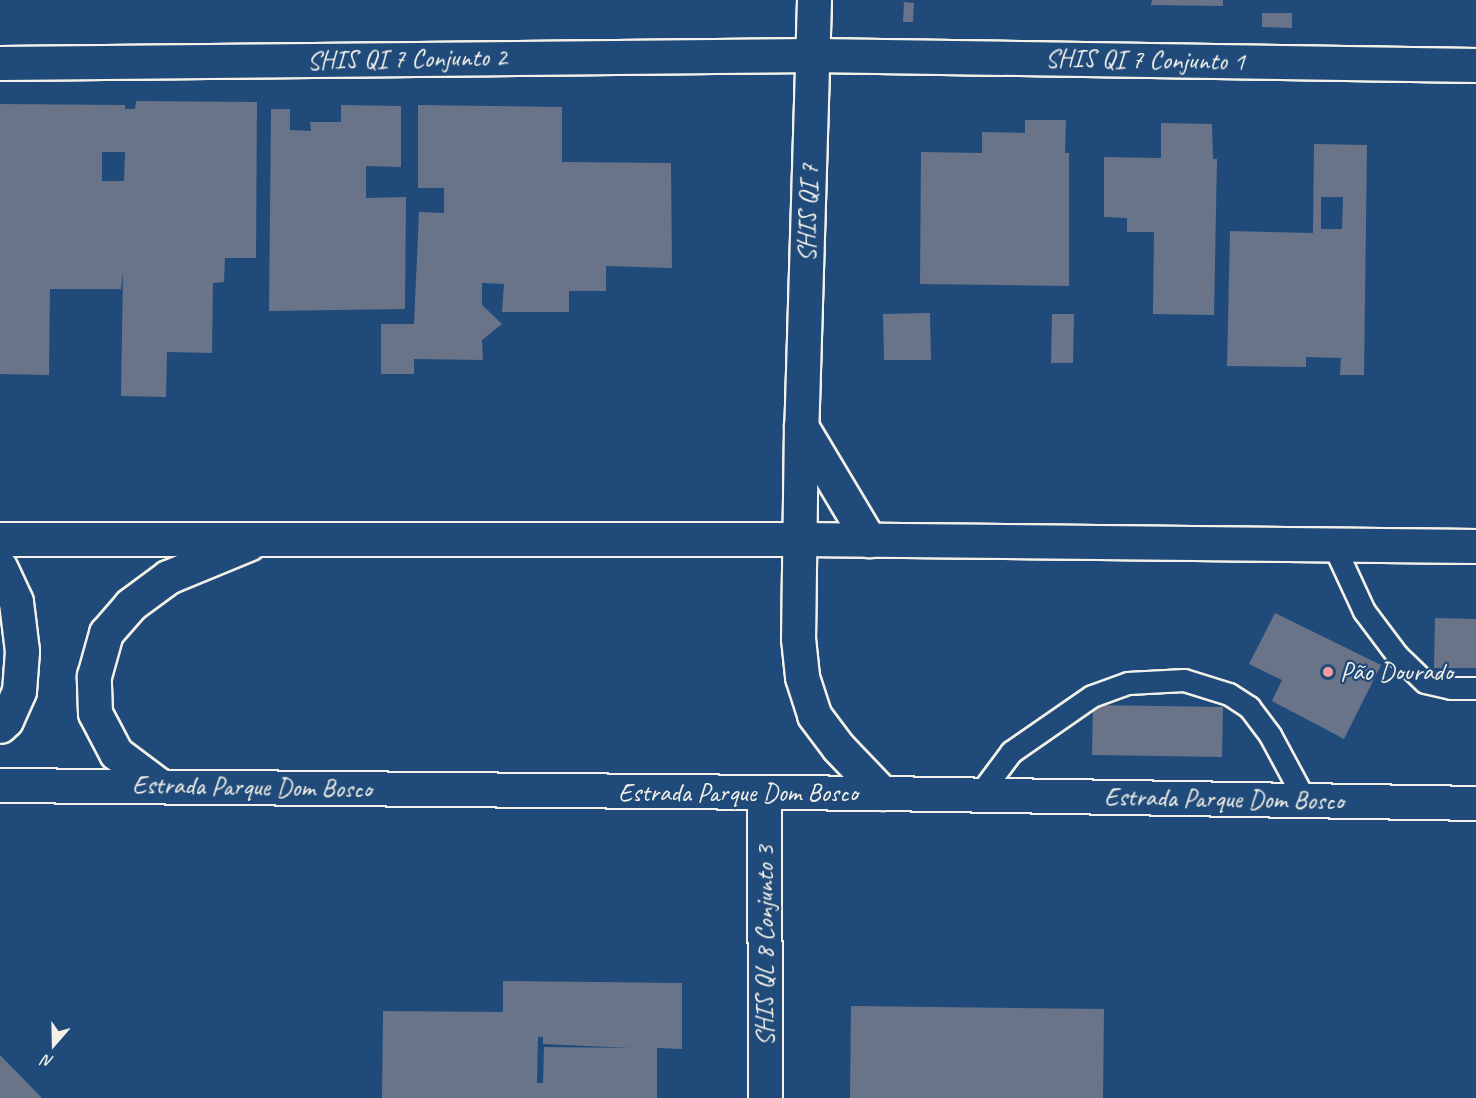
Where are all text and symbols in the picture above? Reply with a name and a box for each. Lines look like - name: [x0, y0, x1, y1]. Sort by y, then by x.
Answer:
- street label: SHIS QI 7 Conjunto 2: [307, 42, 507, 76]
- street label: SHIS QI 7 Conjunto 1: [1045, 43, 1245, 77]
- street label: SHIS QI 7: [791, 163, 825, 263]
- place label: Pão Dourado: [1340, 656, 1452, 688]
- marker: Pão Dourado: [1321, 665, 1335, 679]
- street label: Estrada Parque Dom Bosco: [132, 769, 372, 805]
- street label: Estrada Parque Dom Bosco: [618, 777, 858, 809]
- street label: Estrada Parque Dom Bosco: [1104, 781, 1344, 817]
- street label: SHIS QL 8 Conjunto 3: [749, 846, 781, 1046]
- north arrow: [24, 1014, 84, 1074]
- text: N: [40, 1050, 56, 1072]

